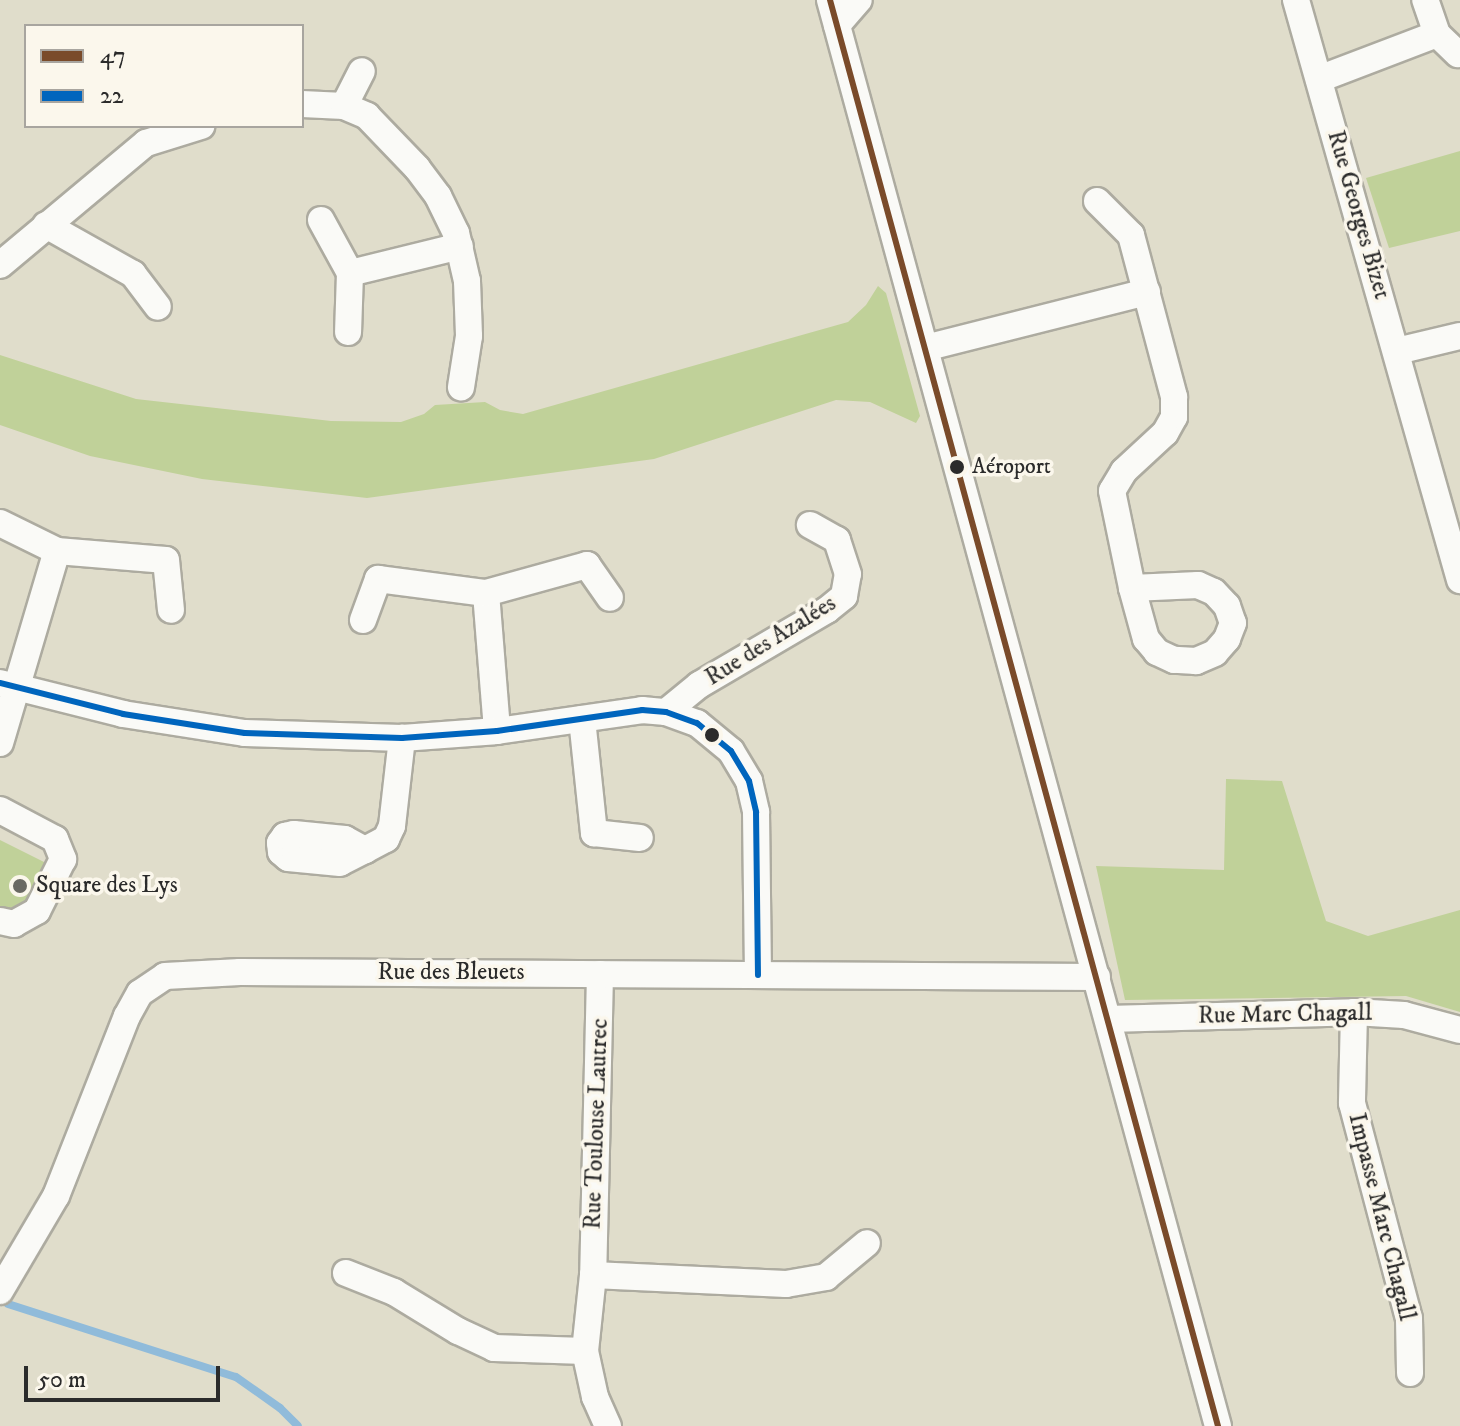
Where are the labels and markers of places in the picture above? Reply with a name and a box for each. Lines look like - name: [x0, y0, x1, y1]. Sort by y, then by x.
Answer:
- place label: Aéroport: [972, 454, 1051, 480]
- marker: Aéroport: [949, 459, 965, 475]
- unlabelled marker: [704, 727, 720, 743]
- place label: Square des Lys: [36, 872, 178, 900]
- marker: Square des Lys: [11, 877, 29, 895]

